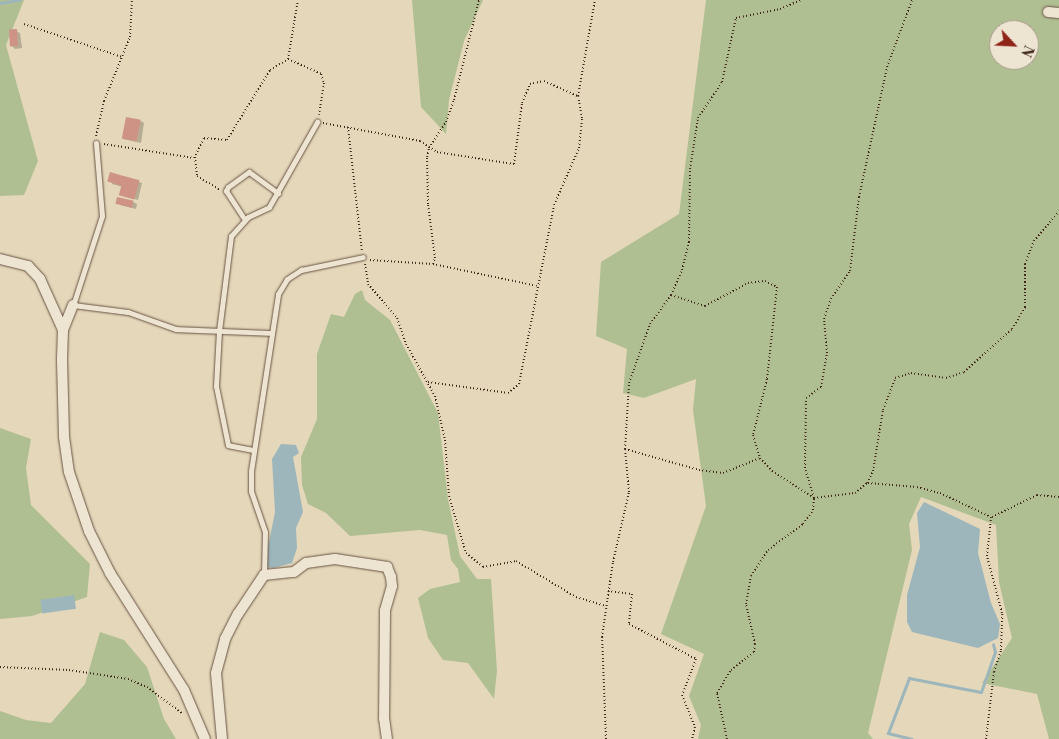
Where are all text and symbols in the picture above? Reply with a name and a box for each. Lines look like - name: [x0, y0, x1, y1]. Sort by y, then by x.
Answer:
- north arrow: [989, 20, 1039, 70]
- text: N: [1016, 42, 1037, 60]

